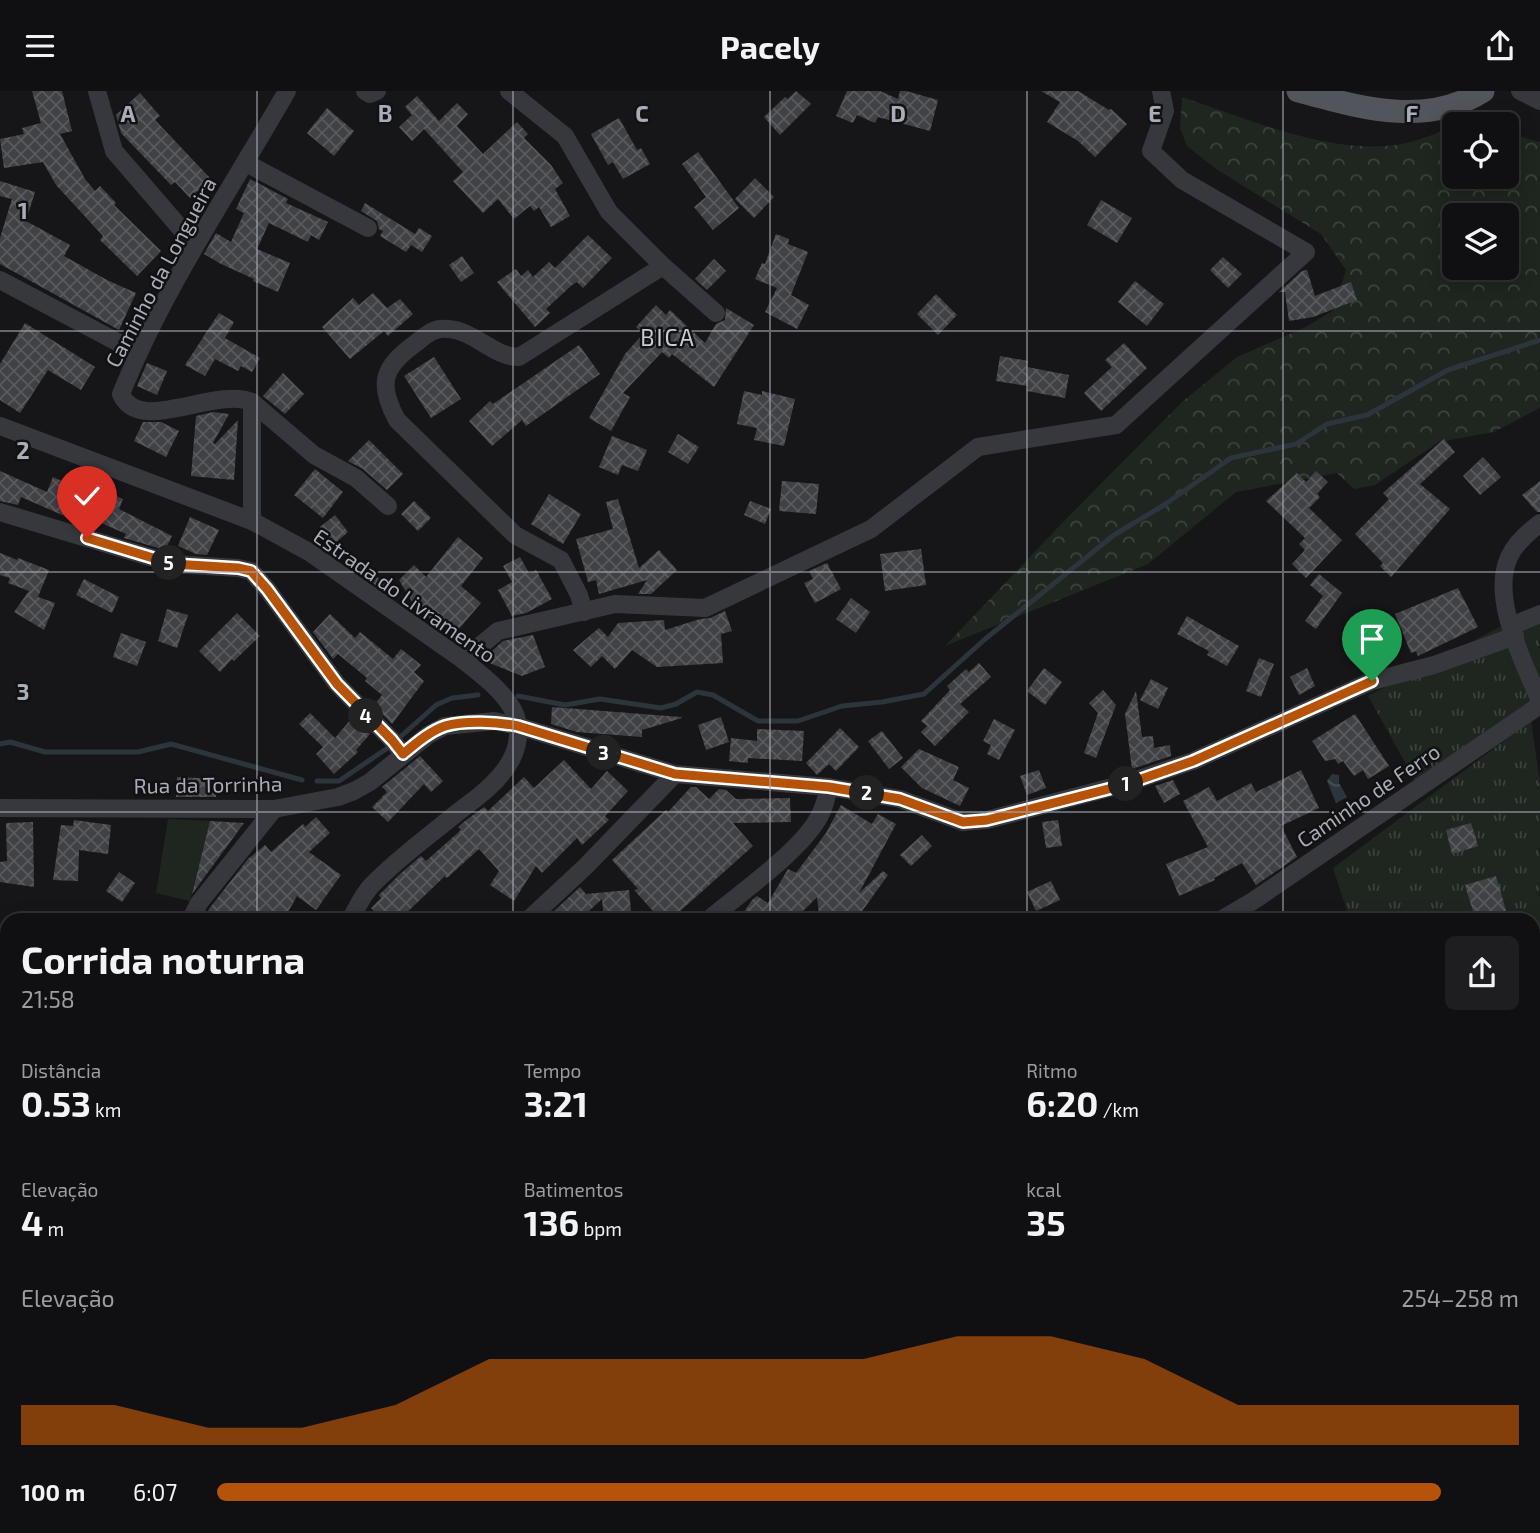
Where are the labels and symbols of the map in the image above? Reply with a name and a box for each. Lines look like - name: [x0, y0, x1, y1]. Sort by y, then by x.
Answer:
- text: A: [120, 99, 136, 127]
- text: B: [378, 99, 392, 127]
- text: C: [635, 99, 649, 127]
- text: D: [890, 99, 906, 127]
- text: E: [1148, 99, 1162, 127]
- text: F: [1406, 99, 1419, 127]
- street label: Caminho da Longueira: [99, 173, 221, 371]
- text: 1: [18, 196, 28, 224]
- district label: BICA: [640, 323, 696, 351]
- text: 2: [16, 436, 30, 464]
- pin: [57, 466, 117, 538]
- street label: Estrada do Livramento: [309, 523, 501, 667]
- pin: 5: [152, 545, 186, 581]
- pin: [1342, 609, 1402, 681]
- text: 3: [16, 677, 30, 705]
- pin: 4: [348, 699, 384, 733]
- pin: 3: [586, 735, 622, 771]
- street label: Caminho de Ferro: [1292, 738, 1444, 852]
- pin: 1: [1108, 767, 1144, 801]
- street label: Rua da Torrinha: [133, 770, 283, 798]
- pin: 2: [850, 775, 884, 811]

